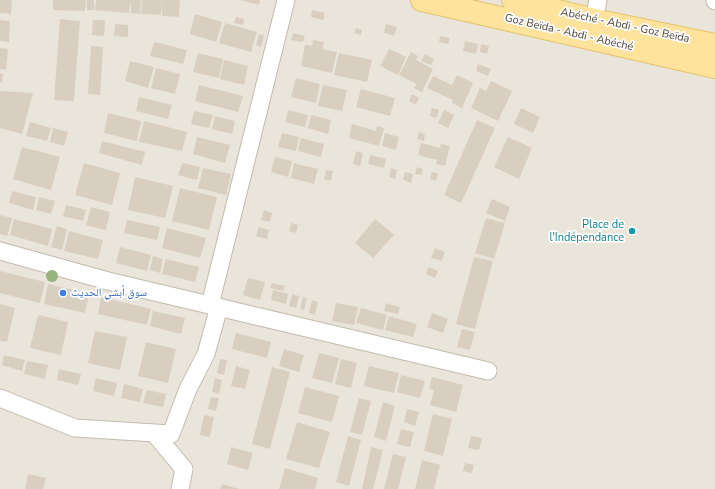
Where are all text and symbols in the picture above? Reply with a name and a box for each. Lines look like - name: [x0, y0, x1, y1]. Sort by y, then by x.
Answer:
- street label: Abéché - Abdi - Goz Beïda: [559, 6, 691, 46]
- street label: Goz Beïda - Abdi - Abéché: [503, 12, 635, 54]
- place label: Place de l'Indépendance: [550, 218, 624, 244]
- marker: Place de l'Indépendance: [627, 226, 637, 236]
- place label: سوق أبشي الحديث: [71, 286, 147, 300]
- marker: سوق أبشي الحديث: [58, 288, 68, 298]

